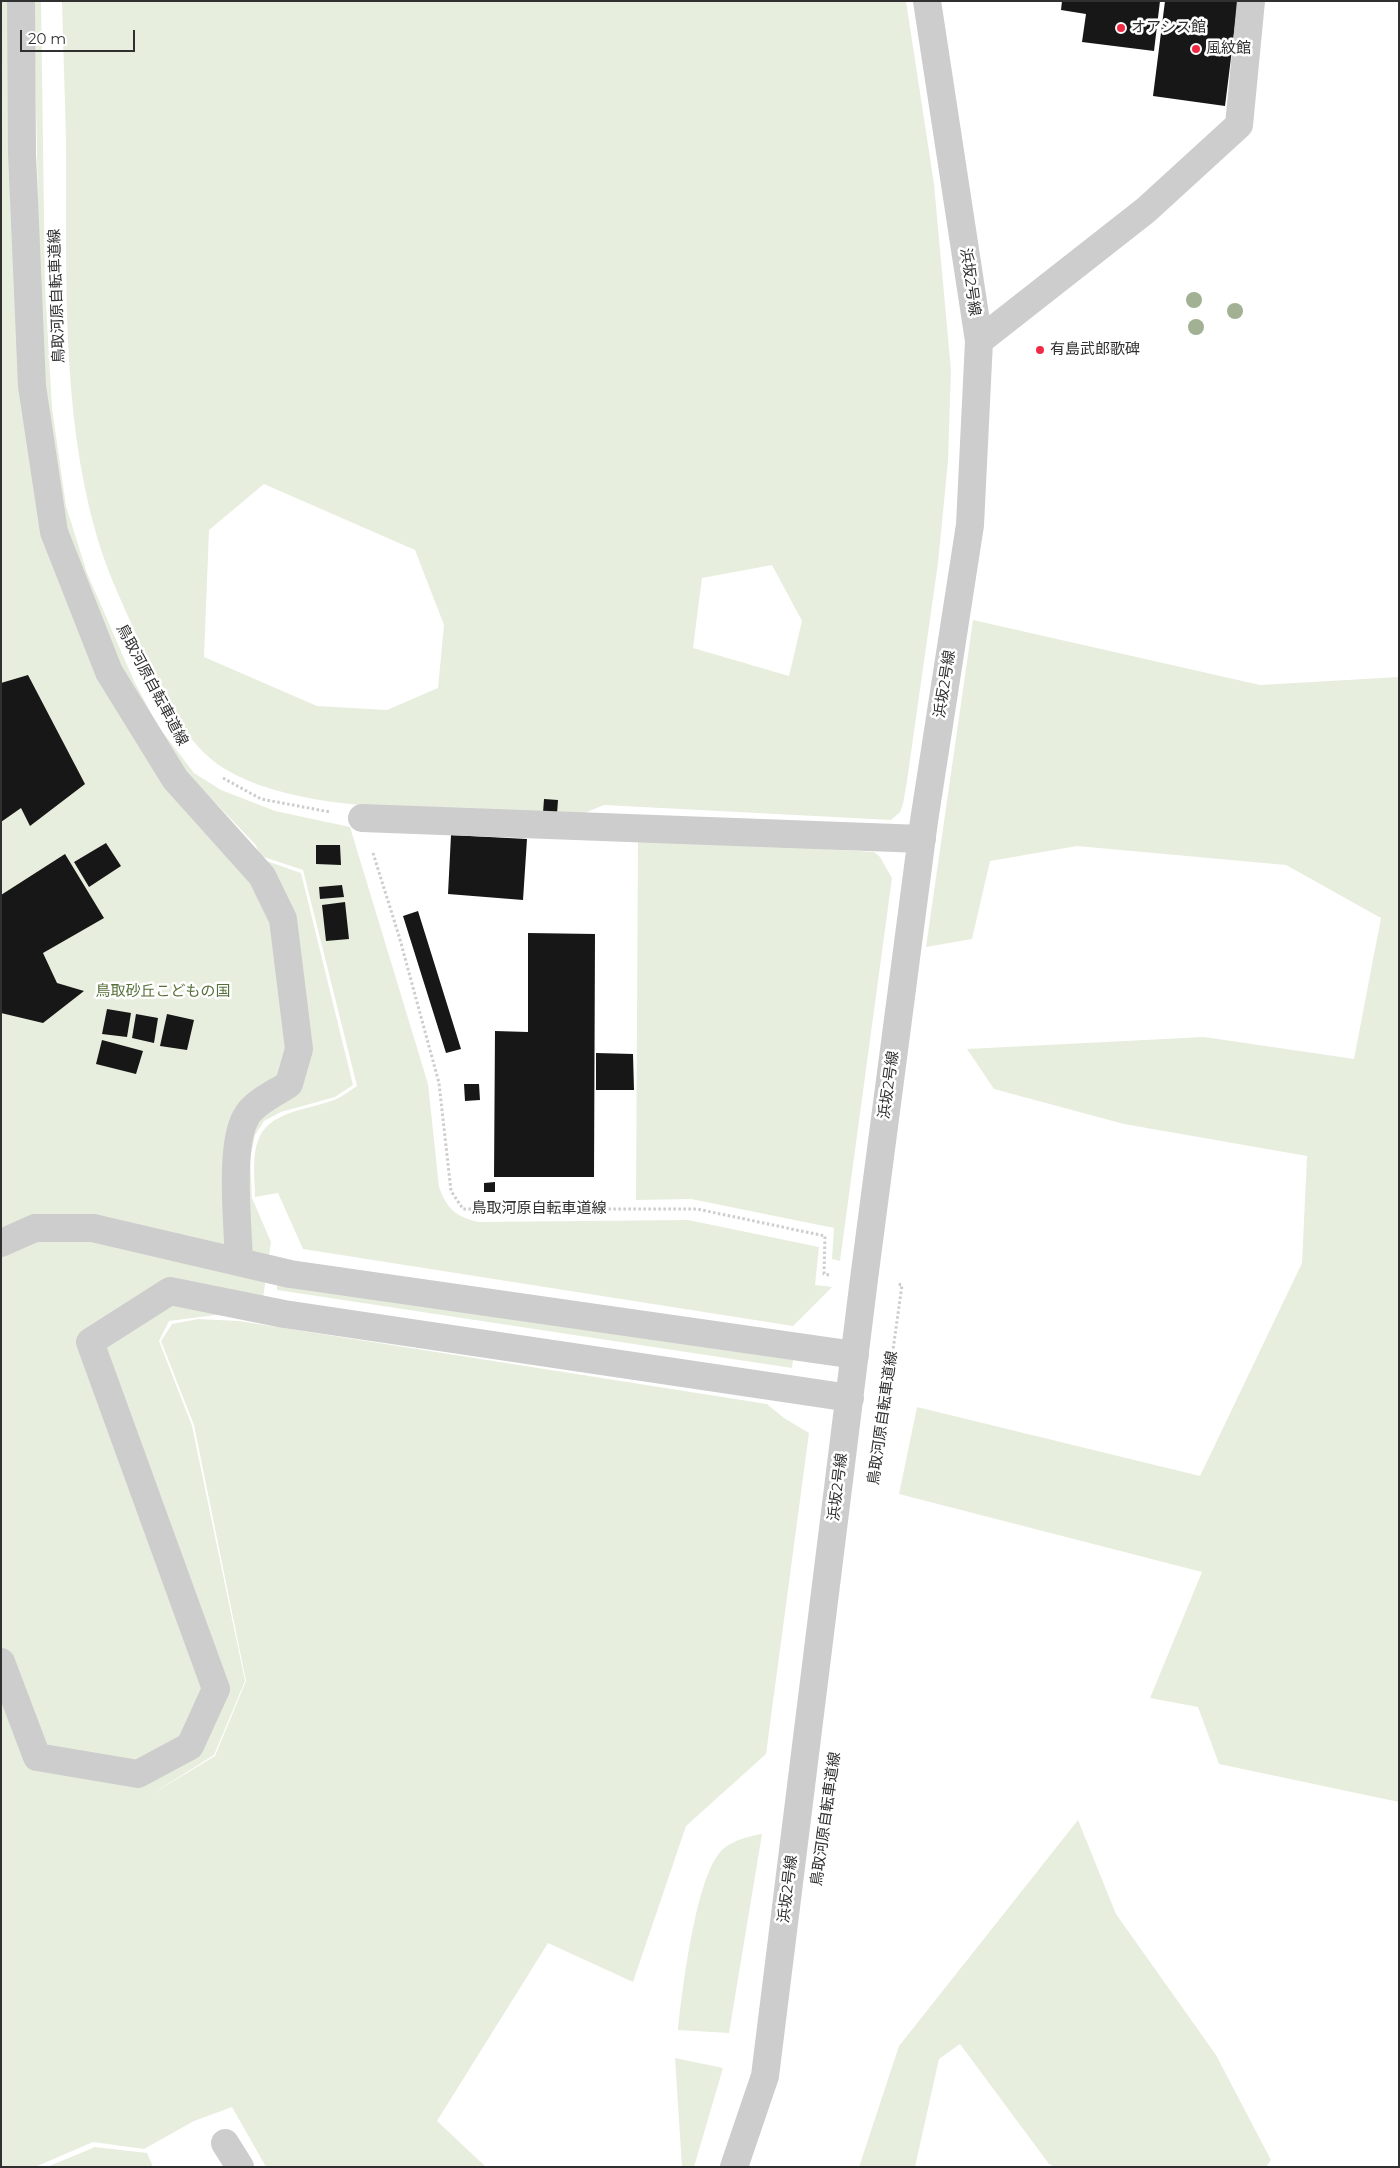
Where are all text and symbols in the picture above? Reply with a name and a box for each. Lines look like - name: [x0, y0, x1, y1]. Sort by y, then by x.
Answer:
- place label: オアシス館: [1131, 19, 1206, 37]
- scale bar: [22, 20, 138, 52]
- marker: オアシス館: [1115, 22, 1127, 34]
- text: 20 m: [28, 29, 66, 48]
- place label: 風紋館: [1206, 40, 1251, 58]
- marker: 風紋館: [1190, 43, 1202, 55]
- street label: 鳥取河原自転車道線: [46, 228, 68, 364]
- street label: 浜坂2号線: [956, 247, 984, 317]
- place label: 有島武郎歌碑: [1050, 341, 1140, 359]
- marker: 有島武郎歌碑: [1034, 344, 1046, 356]
- street label: 鳥取河原自転車道線: [112, 621, 192, 749]
- street label: 浜坂2号線: [931, 649, 959, 719]
- park label: 鳥取砂丘こどもの国: [96, 983, 230, 1001]
- street label: 浜坂2号線: [875, 1050, 903, 1120]
- street label: 鳥取河原自転車道線: [472, 1200, 606, 1218]
- street label: 鳥取河原自転車道線: [865, 1350, 901, 1486]
- street label: 浜坂2号線: [825, 1452, 851, 1522]
- street label: 鳥取河原自転車道線: [808, 1751, 844, 1887]
- street label: 浜坂2号線: [775, 1854, 801, 1924]

